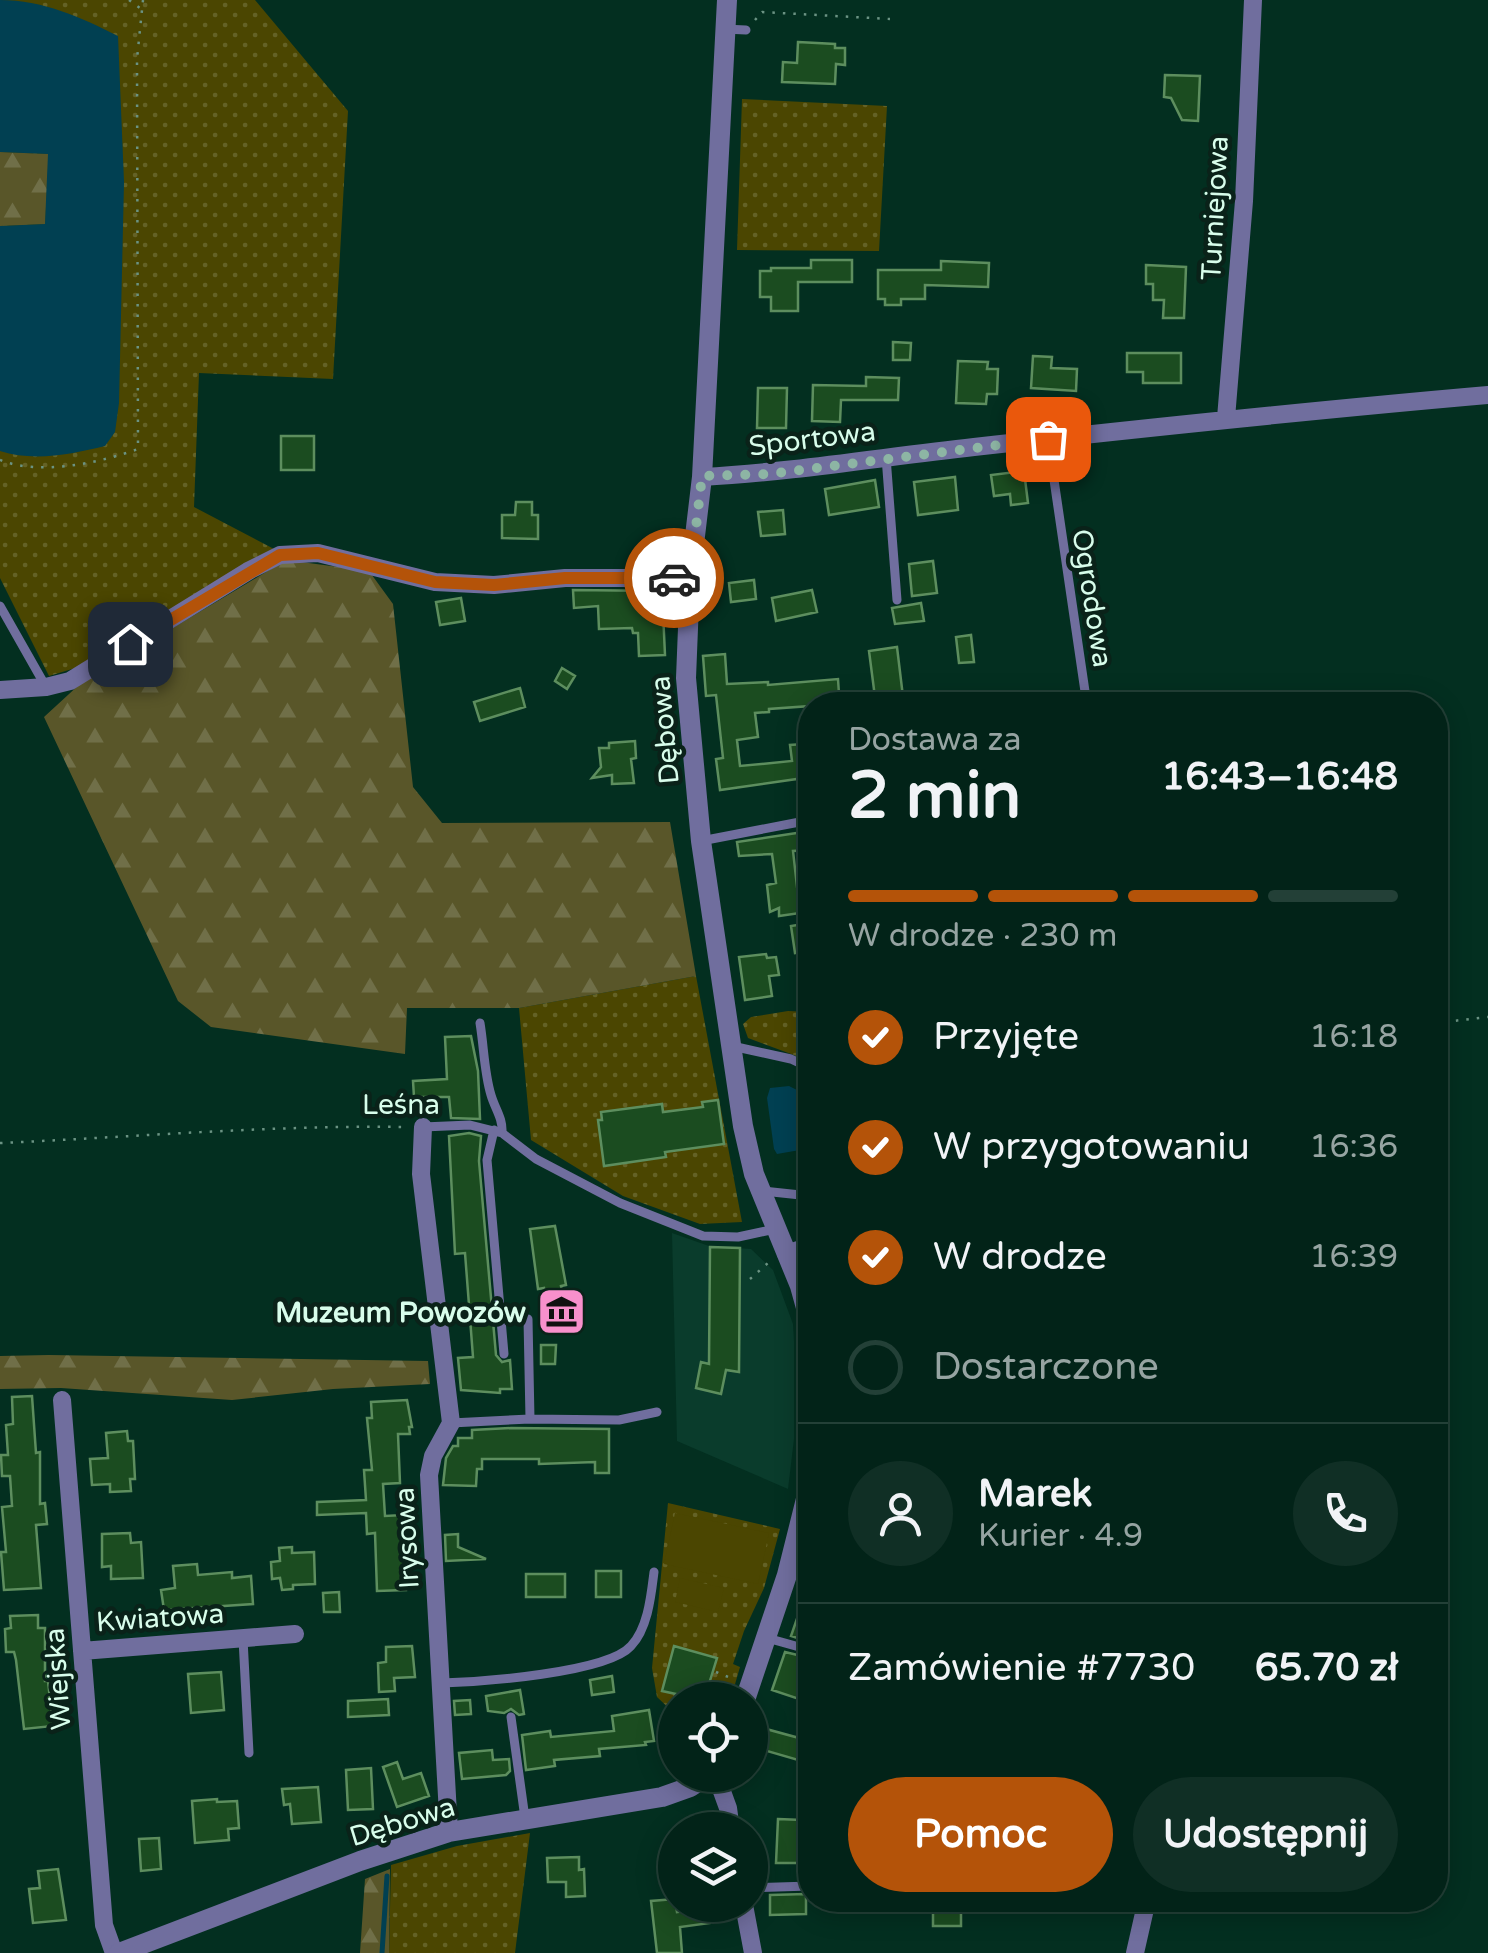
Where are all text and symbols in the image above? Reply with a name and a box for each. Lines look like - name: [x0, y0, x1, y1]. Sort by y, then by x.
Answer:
- street label: Turniejowa: [1194, 135, 1236, 281]
- pin: [1006, 397, 1091, 482]
- icon: bag: [1021, 412, 1076, 467]
- street label: Sportowa: [747, 414, 877, 464]
- street label: Ogrodowa: [1064, 527, 1120, 670]
- courier: [624, 528, 724, 628]
- icon: car: [647, 551, 702, 606]
- pin: [88, 602, 173, 687]
- icon: home: [103, 617, 158, 672]
- street label: Dębowa: [643, 674, 687, 785]
- text: Dostawa za: [848, 721, 1021, 759]
- text: 16:43–16:48: [1161, 754, 1398, 800]
- text: 2 min: [848, 757, 1021, 836]
- text: W drodze · 230 m: [848, 917, 1117, 955]
- icon: check: [848, 1010, 903, 1065]
- text: Przyjęte: [933, 1014, 1079, 1060]
- text: 16:18: [1309, 1018, 1398, 1056]
- street label: Leśna: [362, 1088, 440, 1122]
- icon: check: [848, 1120, 903, 1175]
- text: W przygotowaniu: [933, 1124, 1250, 1170]
- text: 16:36: [1309, 1128, 1398, 1166]
- icon: check: [848, 1230, 903, 1285]
- text: W drodze: [933, 1234, 1107, 1280]
- text: 16:39: [1309, 1238, 1398, 1276]
- museum icon: Muzeum Powozów: [535, 1286, 587, 1338]
- place label: Muzeum Powozów: [275, 1296, 526, 1330]
- text: Dostarczone: [933, 1344, 1159, 1390]
- button: person: [848, 1461, 953, 1566]
- button: phone: [1293, 1461, 1398, 1566]
- text: Marek: [978, 1471, 1092, 1517]
- street label: Irysowa: [387, 1486, 427, 1590]
- text: Kurier · 4.9: [978, 1517, 1143, 1555]
- street label: Kwiatowa: [95, 1597, 225, 1639]
- street label: Wiejska: [37, 1627, 79, 1731]
- text: Zamówienie #7730: [848, 1645, 1195, 1691]
- text: 65.70 zł: [1255, 1645, 1398, 1691]
- map controls: [658, 1682, 768, 1922]
- button: locate: [658, 1682, 768, 1792]
- button: Pomoc: [848, 1777, 1113, 1892]
- button: Udostępnij: [1133, 1777, 1398, 1892]
- street label: Dębowa: [345, 1790, 459, 1854]
- button: layers: [658, 1812, 768, 1922]

